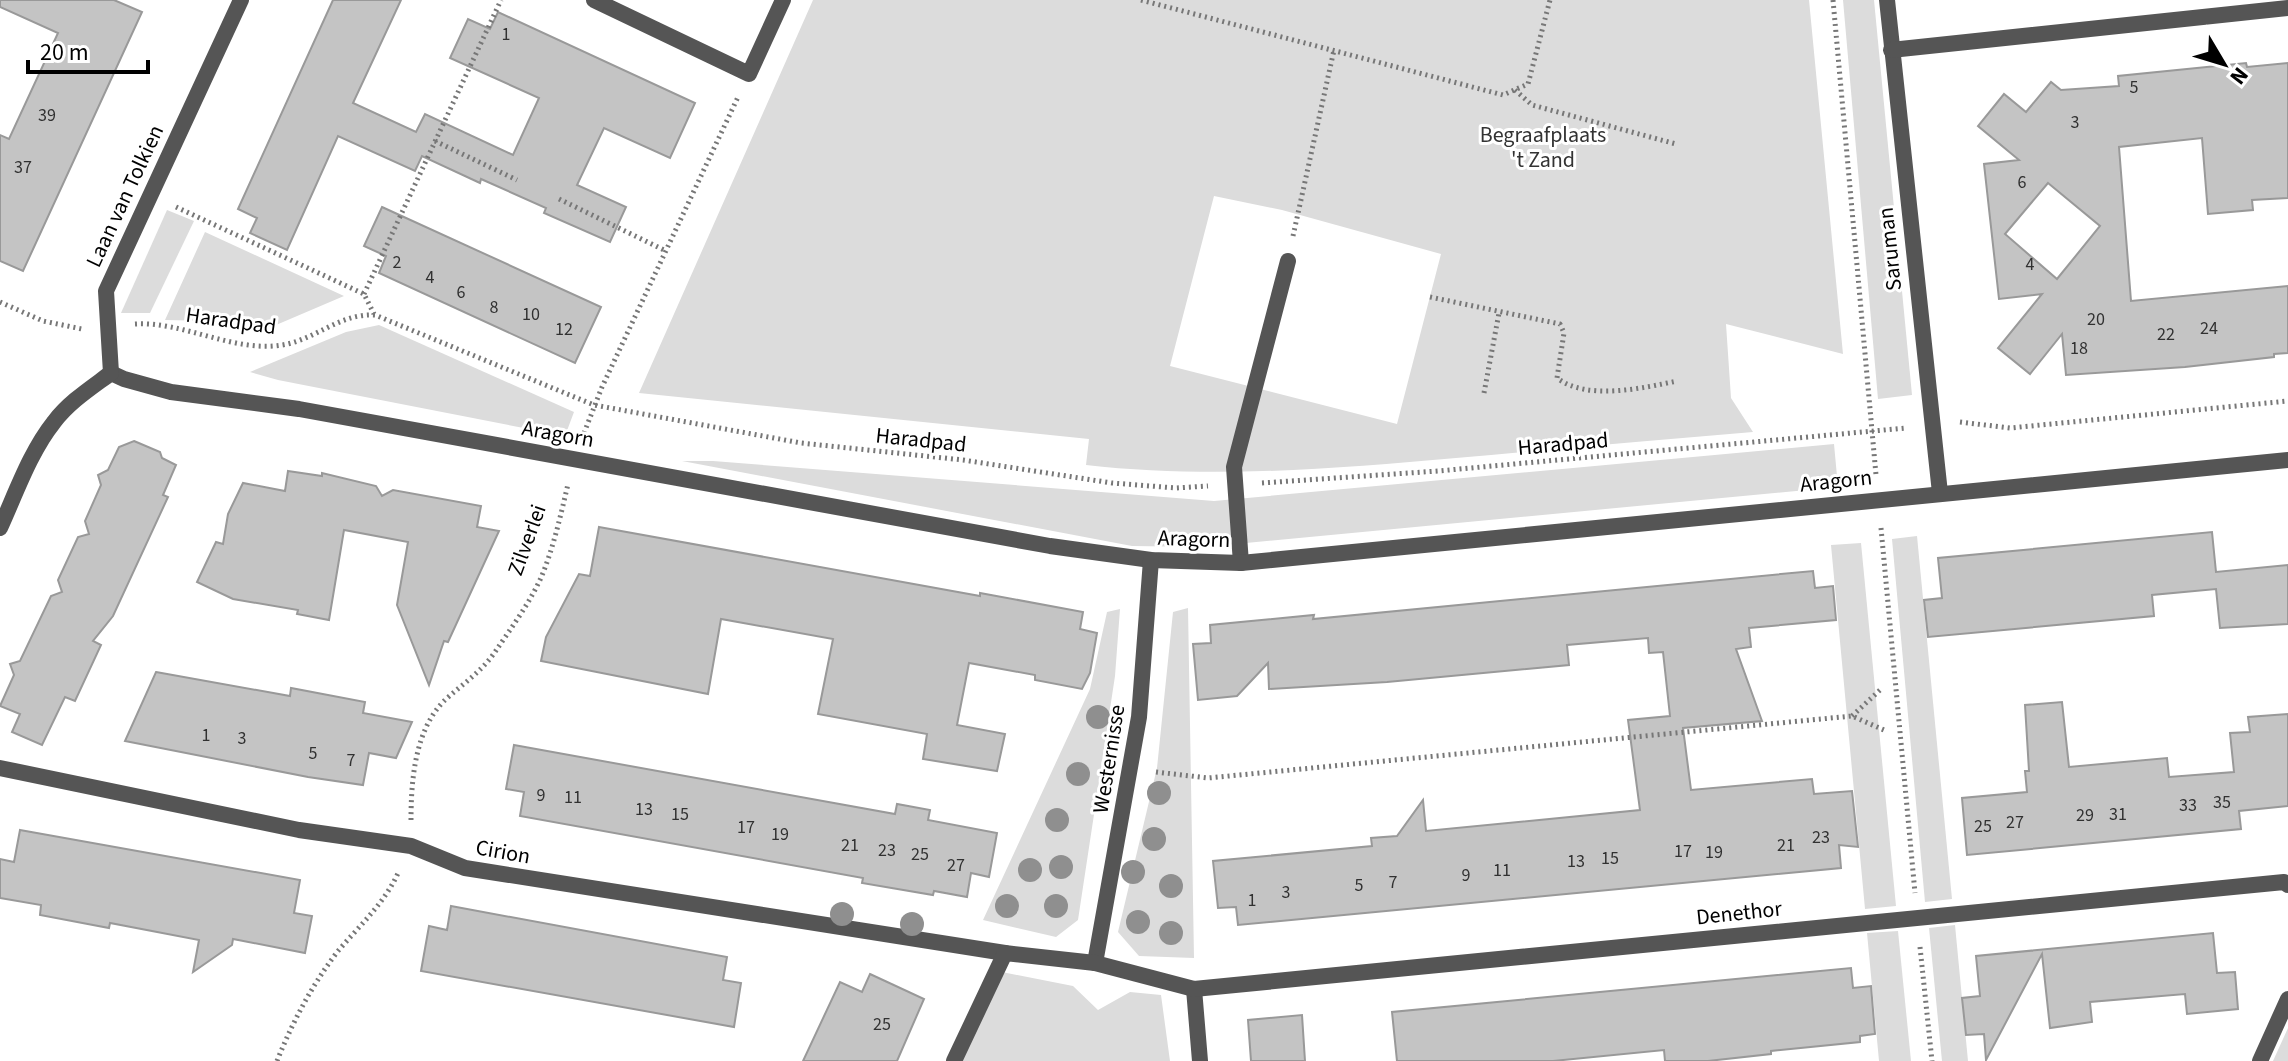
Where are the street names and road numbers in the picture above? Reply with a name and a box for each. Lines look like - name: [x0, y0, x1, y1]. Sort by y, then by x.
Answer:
- street label: Laan van Tolkien: [78, 120, 172, 272]
- street label: Saruman: [1870, 206, 1910, 292]
- street label: Haradpad: [184, 299, 278, 343]
- street label: Aragorn: [520, 412, 596, 456]
- street label: Haradpad: [874, 419, 968, 461]
- street label: Haradpad: [1516, 424, 1610, 464]
- street label: Aragorn: [1798, 461, 1874, 501]
- street label: Zilverlei: [499, 500, 555, 580]
- street label: Aragorn: [1157, 522, 1231, 556]
- street label: Westernisse: [1085, 702, 1133, 816]
- street label: Cirion: [473, 831, 533, 873]
- street label: Denethor: [1694, 893, 1784, 933]

